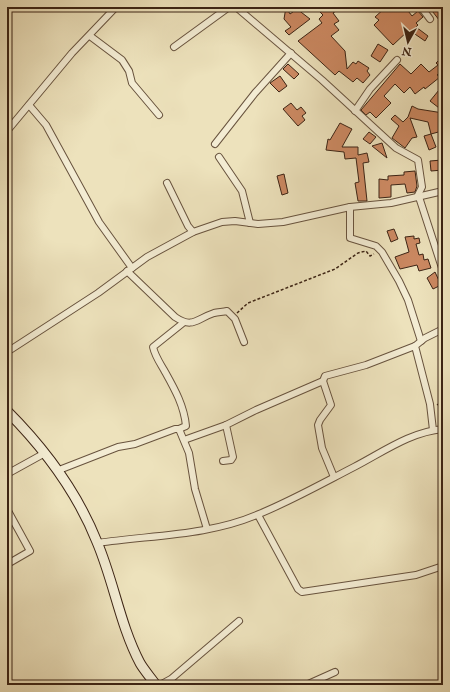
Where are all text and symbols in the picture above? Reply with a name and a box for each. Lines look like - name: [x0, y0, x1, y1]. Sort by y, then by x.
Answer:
- north arrow: [388, 22, 428, 62]
- text: N: [401, 43, 413, 59]

